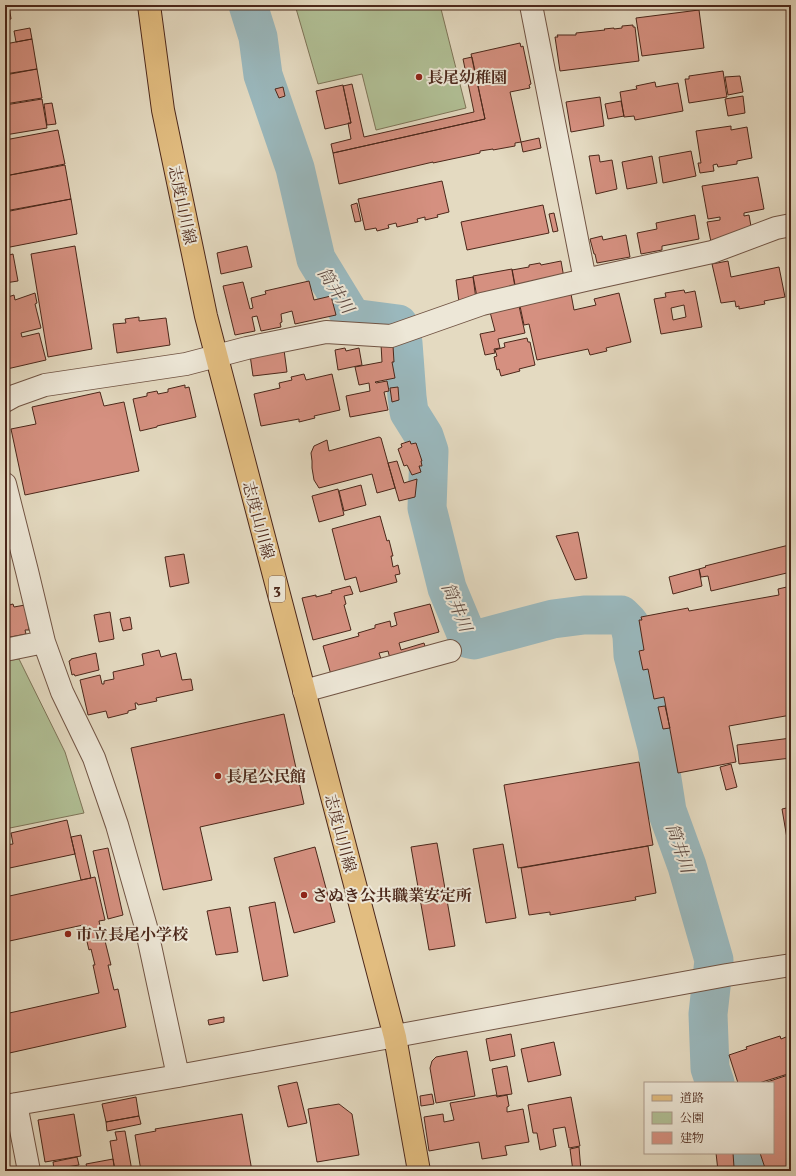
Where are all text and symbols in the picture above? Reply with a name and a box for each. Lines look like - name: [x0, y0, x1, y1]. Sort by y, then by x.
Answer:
- place label: 長尾幼稚園: [427, 68, 507, 90]
- marker: 長尾幼稚園: [414, 72, 424, 82]
- street label: 志度山川線: [162, 164, 200, 247]
- water label: 筒井川: [311, 263, 359, 320]
- street label: 志度山川線: [236, 479, 278, 562]
- road number: 3: [269, 576, 285, 602]
- water label: 筒井川: [435, 580, 477, 637]
- place label: 長尾公民館: [226, 767, 306, 789]
- marker: 長尾公民館: [213, 771, 223, 781]
- street label: 志度山川線: [318, 792, 360, 875]
- water label: 筒井川: [659, 821, 698, 878]
- place label: さぬき公共職業安定所: [312, 886, 472, 908]
- marker: さぬき公共職業安定所: [299, 890, 309, 900]
- place label: 市立長尾小学校: [76, 925, 189, 947]
- marker: 市立長尾小学校: [63, 929, 73, 939]
- legend: [644, 1082, 774, 1154]
- text: 道路: [680, 1091, 704, 1107]
- text: 公園: [680, 1111, 704, 1127]
- text: 建物: [680, 1131, 704, 1147]

